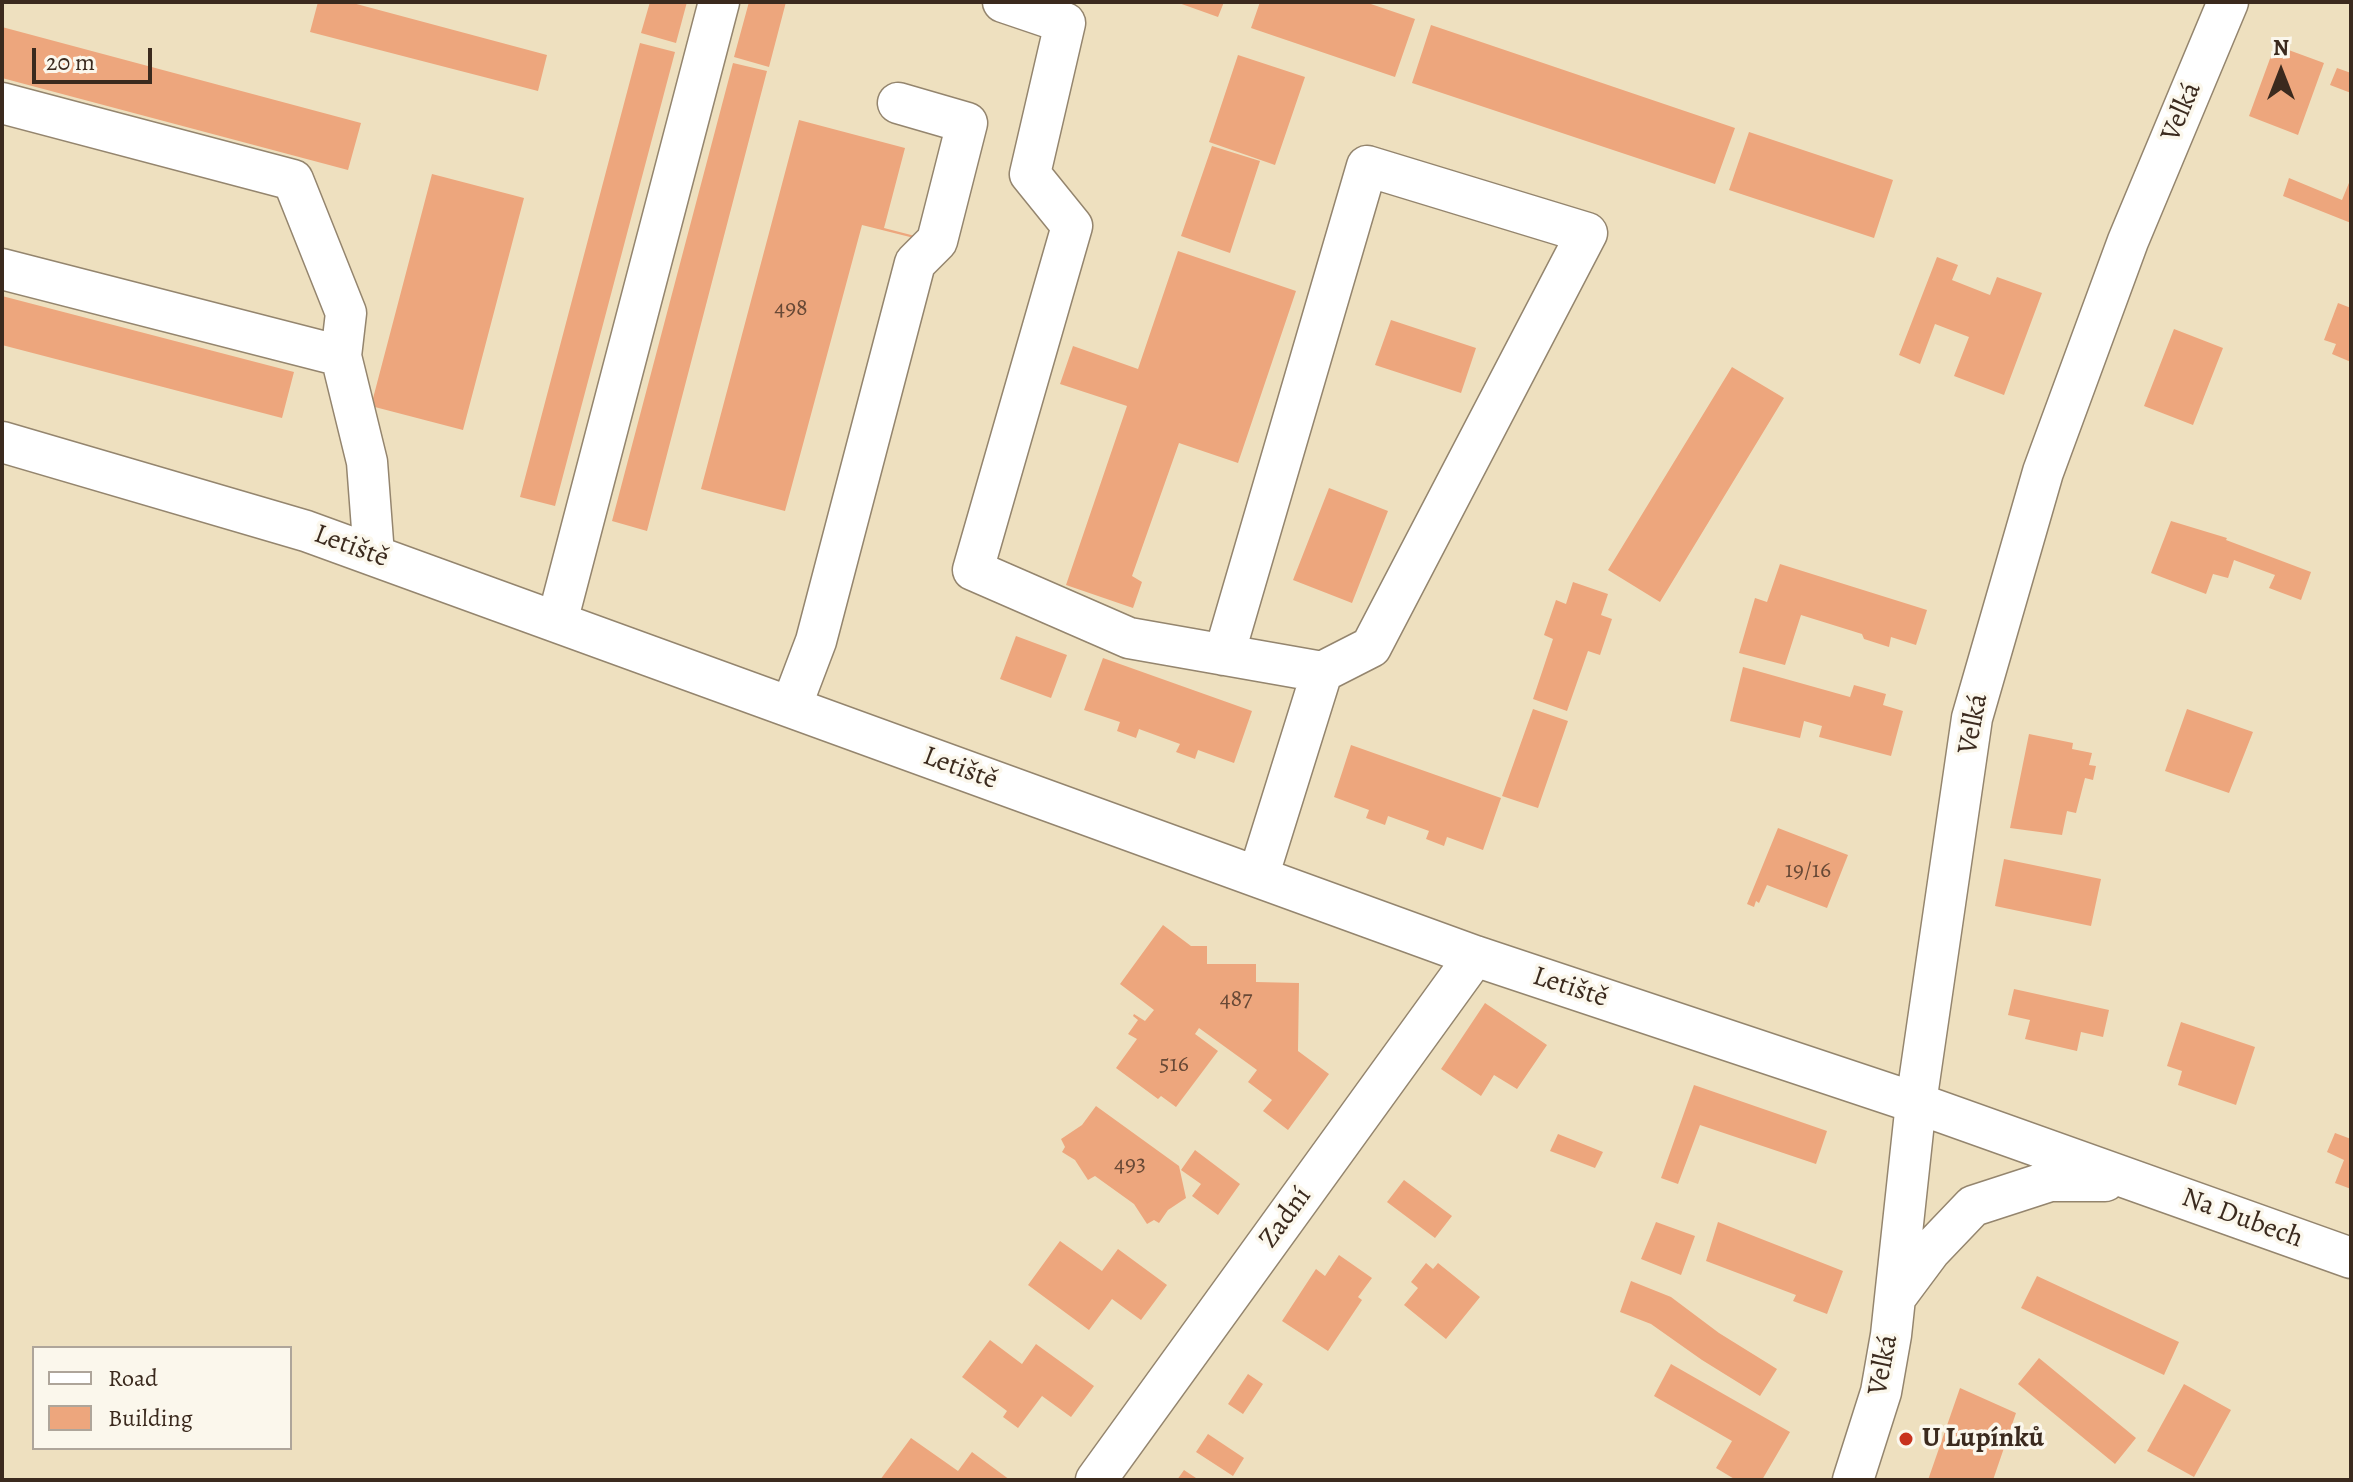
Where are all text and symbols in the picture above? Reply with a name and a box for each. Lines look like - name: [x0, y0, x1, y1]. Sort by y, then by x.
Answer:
- scale bar: [36, 32, 156, 82]
- north arrow: [2241, 32, 2321, 112]
- text: N: [2273, 33, 2289, 63]
- text: 20 m: [46, 46, 95, 78]
- street label: Velká: [2155, 77, 2209, 147]
- house number: 498: [774, 295, 808, 323]
- street label: Letiště: [309, 518, 393, 576]
- street label: Velká: [1952, 691, 1996, 757]
- street label: Letiště: [918, 740, 1002, 798]
- house number: 19/16: [1785, 857, 1831, 885]
- street label: Letiště: [1528, 960, 1612, 1016]
- house number: 487: [1220, 986, 1252, 1014]
- house number: 516: [1159, 1051, 1189, 1079]
- house number: 493: [1114, 1151, 1146, 1179]
- street label: Zadní: [1253, 1181, 1319, 1255]
- street label: Na Dubech: [2177, 1182, 2307, 1256]
- street label: Velká: [1862, 1332, 1906, 1398]
- legend: [32, 1346, 292, 1450]
- text: Road: [108, 1362, 158, 1394]
- text: Building: [108, 1402, 193, 1434]
- place label: U Lupínků: [1922, 1422, 2044, 1456]
- marker: U Lupínků: [1897, 1430, 1915, 1448]

